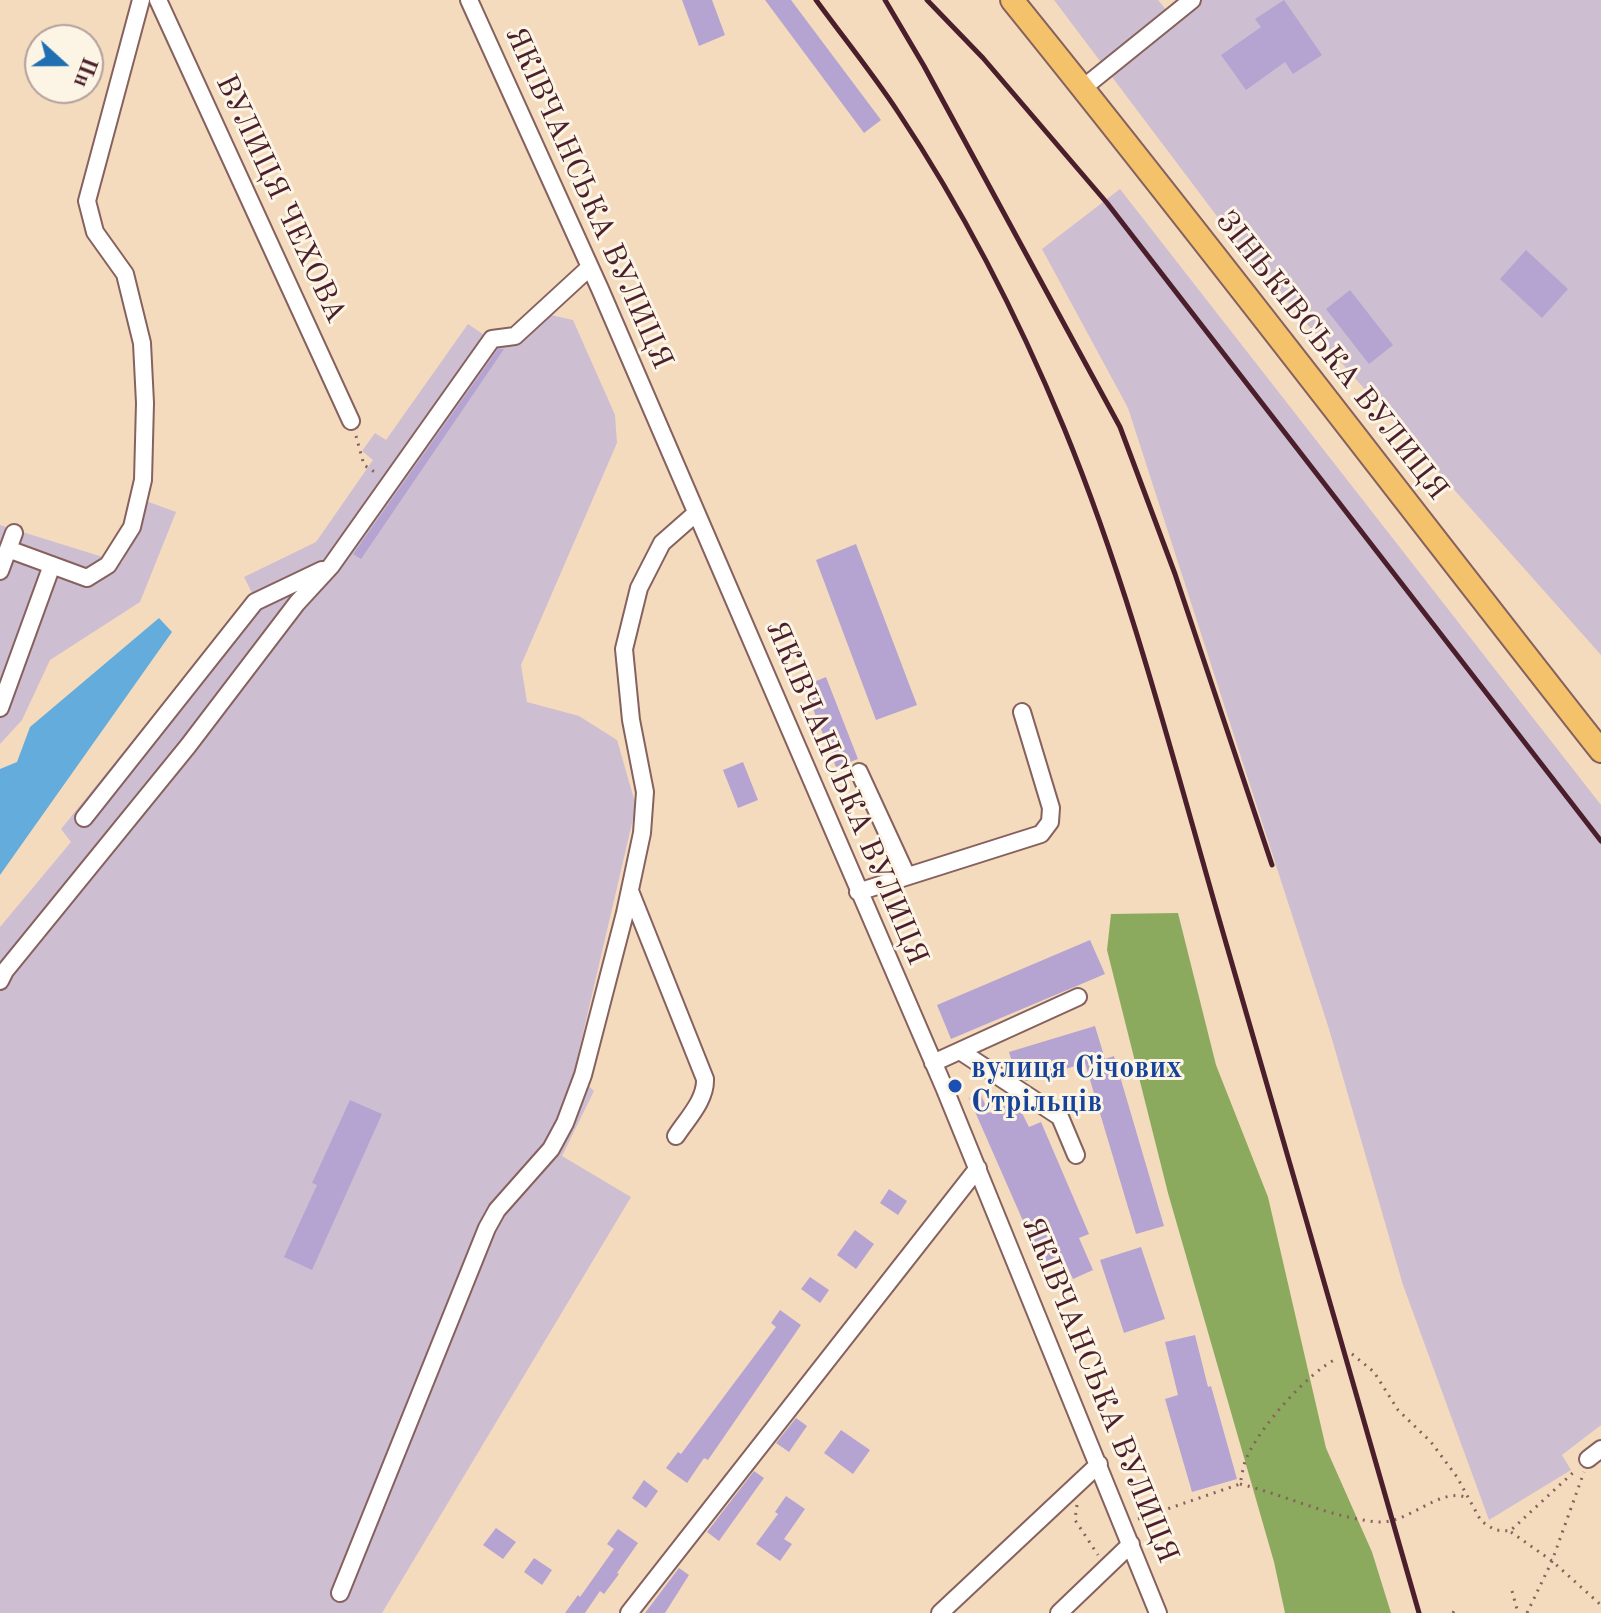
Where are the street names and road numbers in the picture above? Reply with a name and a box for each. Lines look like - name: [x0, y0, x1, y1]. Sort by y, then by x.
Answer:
- street label: ЯКІВЧАНСЬКА ВУЛИЦЯ: [496, 21, 680, 375]
- street label: ВУЛИЦЯ ЧЕХОВА: [207, 69, 353, 329]
- street label: ЗІНЬКІВСЬКА ВУЛИЦЯ: [1207, 204, 1455, 508]
- street label: ЯКІВЧАНСЬКА ВУЛИЦЯ: [757, 615, 935, 971]
- street label: ЯКІВЧАНСЬКА ВУЛИЦЯ: [1013, 1211, 1185, 1569]

